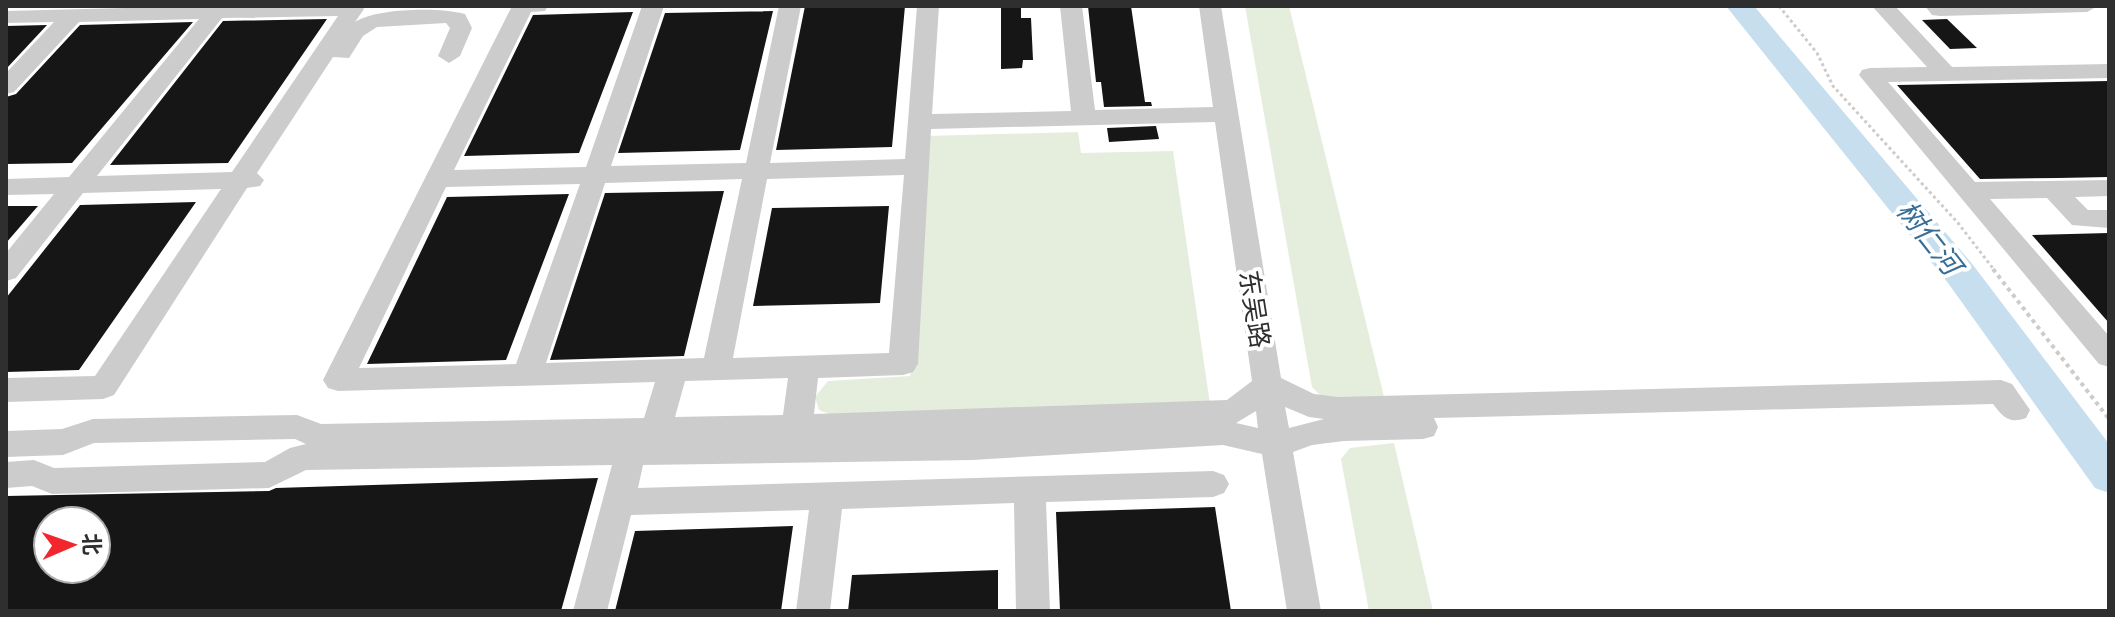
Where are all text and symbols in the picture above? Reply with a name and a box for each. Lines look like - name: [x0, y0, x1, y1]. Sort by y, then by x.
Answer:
- water label: 树仁河: [1891, 193, 1972, 284]
- street label: 东吴路: [1235, 268, 1277, 350]
- north arrow: [32, 505, 112, 585]
- text: 北: [80, 533, 106, 556]

